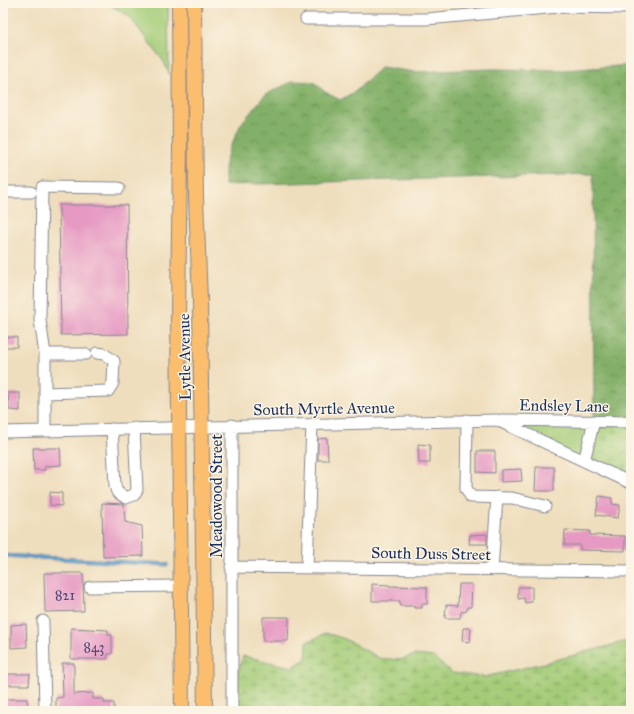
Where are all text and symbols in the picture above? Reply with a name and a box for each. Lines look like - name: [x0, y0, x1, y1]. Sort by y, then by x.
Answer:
- street label: Lytle Avenue: [174, 313, 195, 401]
- street label: Endsley Lane: [519, 395, 609, 416]
- street label: South Myrtle Avenue: [253, 398, 395, 419]
- street label: Meadowood Street: [207, 434, 226, 558]
- street label: South Duss Street: [371, 543, 491, 564]
- house number: 821: [55, 587, 75, 604]
- house number: 843: [84, 639, 104, 656]

